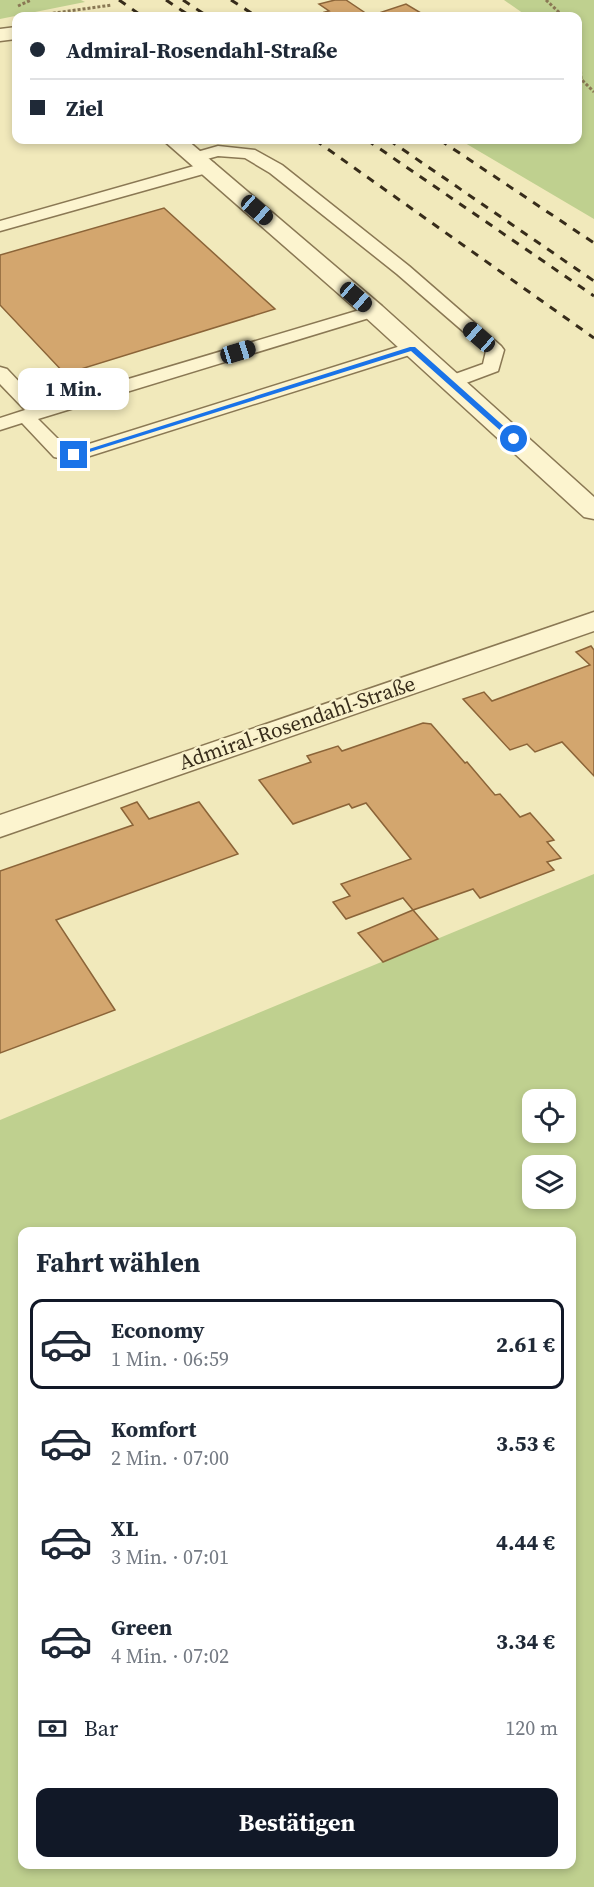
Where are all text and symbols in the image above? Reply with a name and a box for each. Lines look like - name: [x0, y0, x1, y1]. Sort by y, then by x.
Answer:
- text: Admiral-Rosendahl-Straße: [66, 35, 338, 65]
- text: Ziel: [66, 93, 104, 123]
- car: [238, 191, 276, 229]
- car: [337, 278, 375, 316]
- car: [460, 318, 498, 356]
- car: [218, 338, 258, 366]
- callout: 1 Min.: [19, 368, 130, 410]
- text: 1 Min.: [45, 375, 102, 403]
- route start: [500, 425, 527, 452]
- route end: [60, 441, 87, 468]
- street label: Admiral-Rosendahl-Straße: [175, 668, 419, 777]
- map controls: [522, 1089, 576, 1209]
- button: locate: [522, 1089, 576, 1143]
- button: layers: [522, 1155, 576, 1209]
- text: Fahrt wählen: [36, 1244, 200, 1281]
- text: Economy: [111, 1315, 205, 1345]
- icon: car: [39, 1317, 93, 1371]
- text: 2.61 €: [496, 1329, 555, 1359]
- text: 1 Min. · 06:59: [111, 1345, 229, 1373]
- text: Komfort: [111, 1414, 196, 1444]
- icon: car: [39, 1416, 93, 1470]
- text: 3.53 €: [496, 1428, 555, 1458]
- text: 2 Min. · 07:00: [111, 1444, 229, 1472]
- text: XL: [111, 1513, 138, 1543]
- icon: car: [39, 1515, 93, 1569]
- text: 4.44 €: [496, 1527, 555, 1557]
- text: 3 Min. · 07:01: [111, 1543, 229, 1571]
- text: Green: [111, 1612, 172, 1642]
- icon: car: [39, 1614, 93, 1668]
- text: 3.34 €: [496, 1626, 555, 1656]
- text: 4 Min. · 07:02: [111, 1642, 229, 1670]
- icon: cash: [36, 1712, 69, 1745]
- text: Bar: [84, 1713, 118, 1743]
- text: 120 m: [505, 1714, 558, 1742]
- button: Bestätigen: [36, 1788, 558, 1857]

